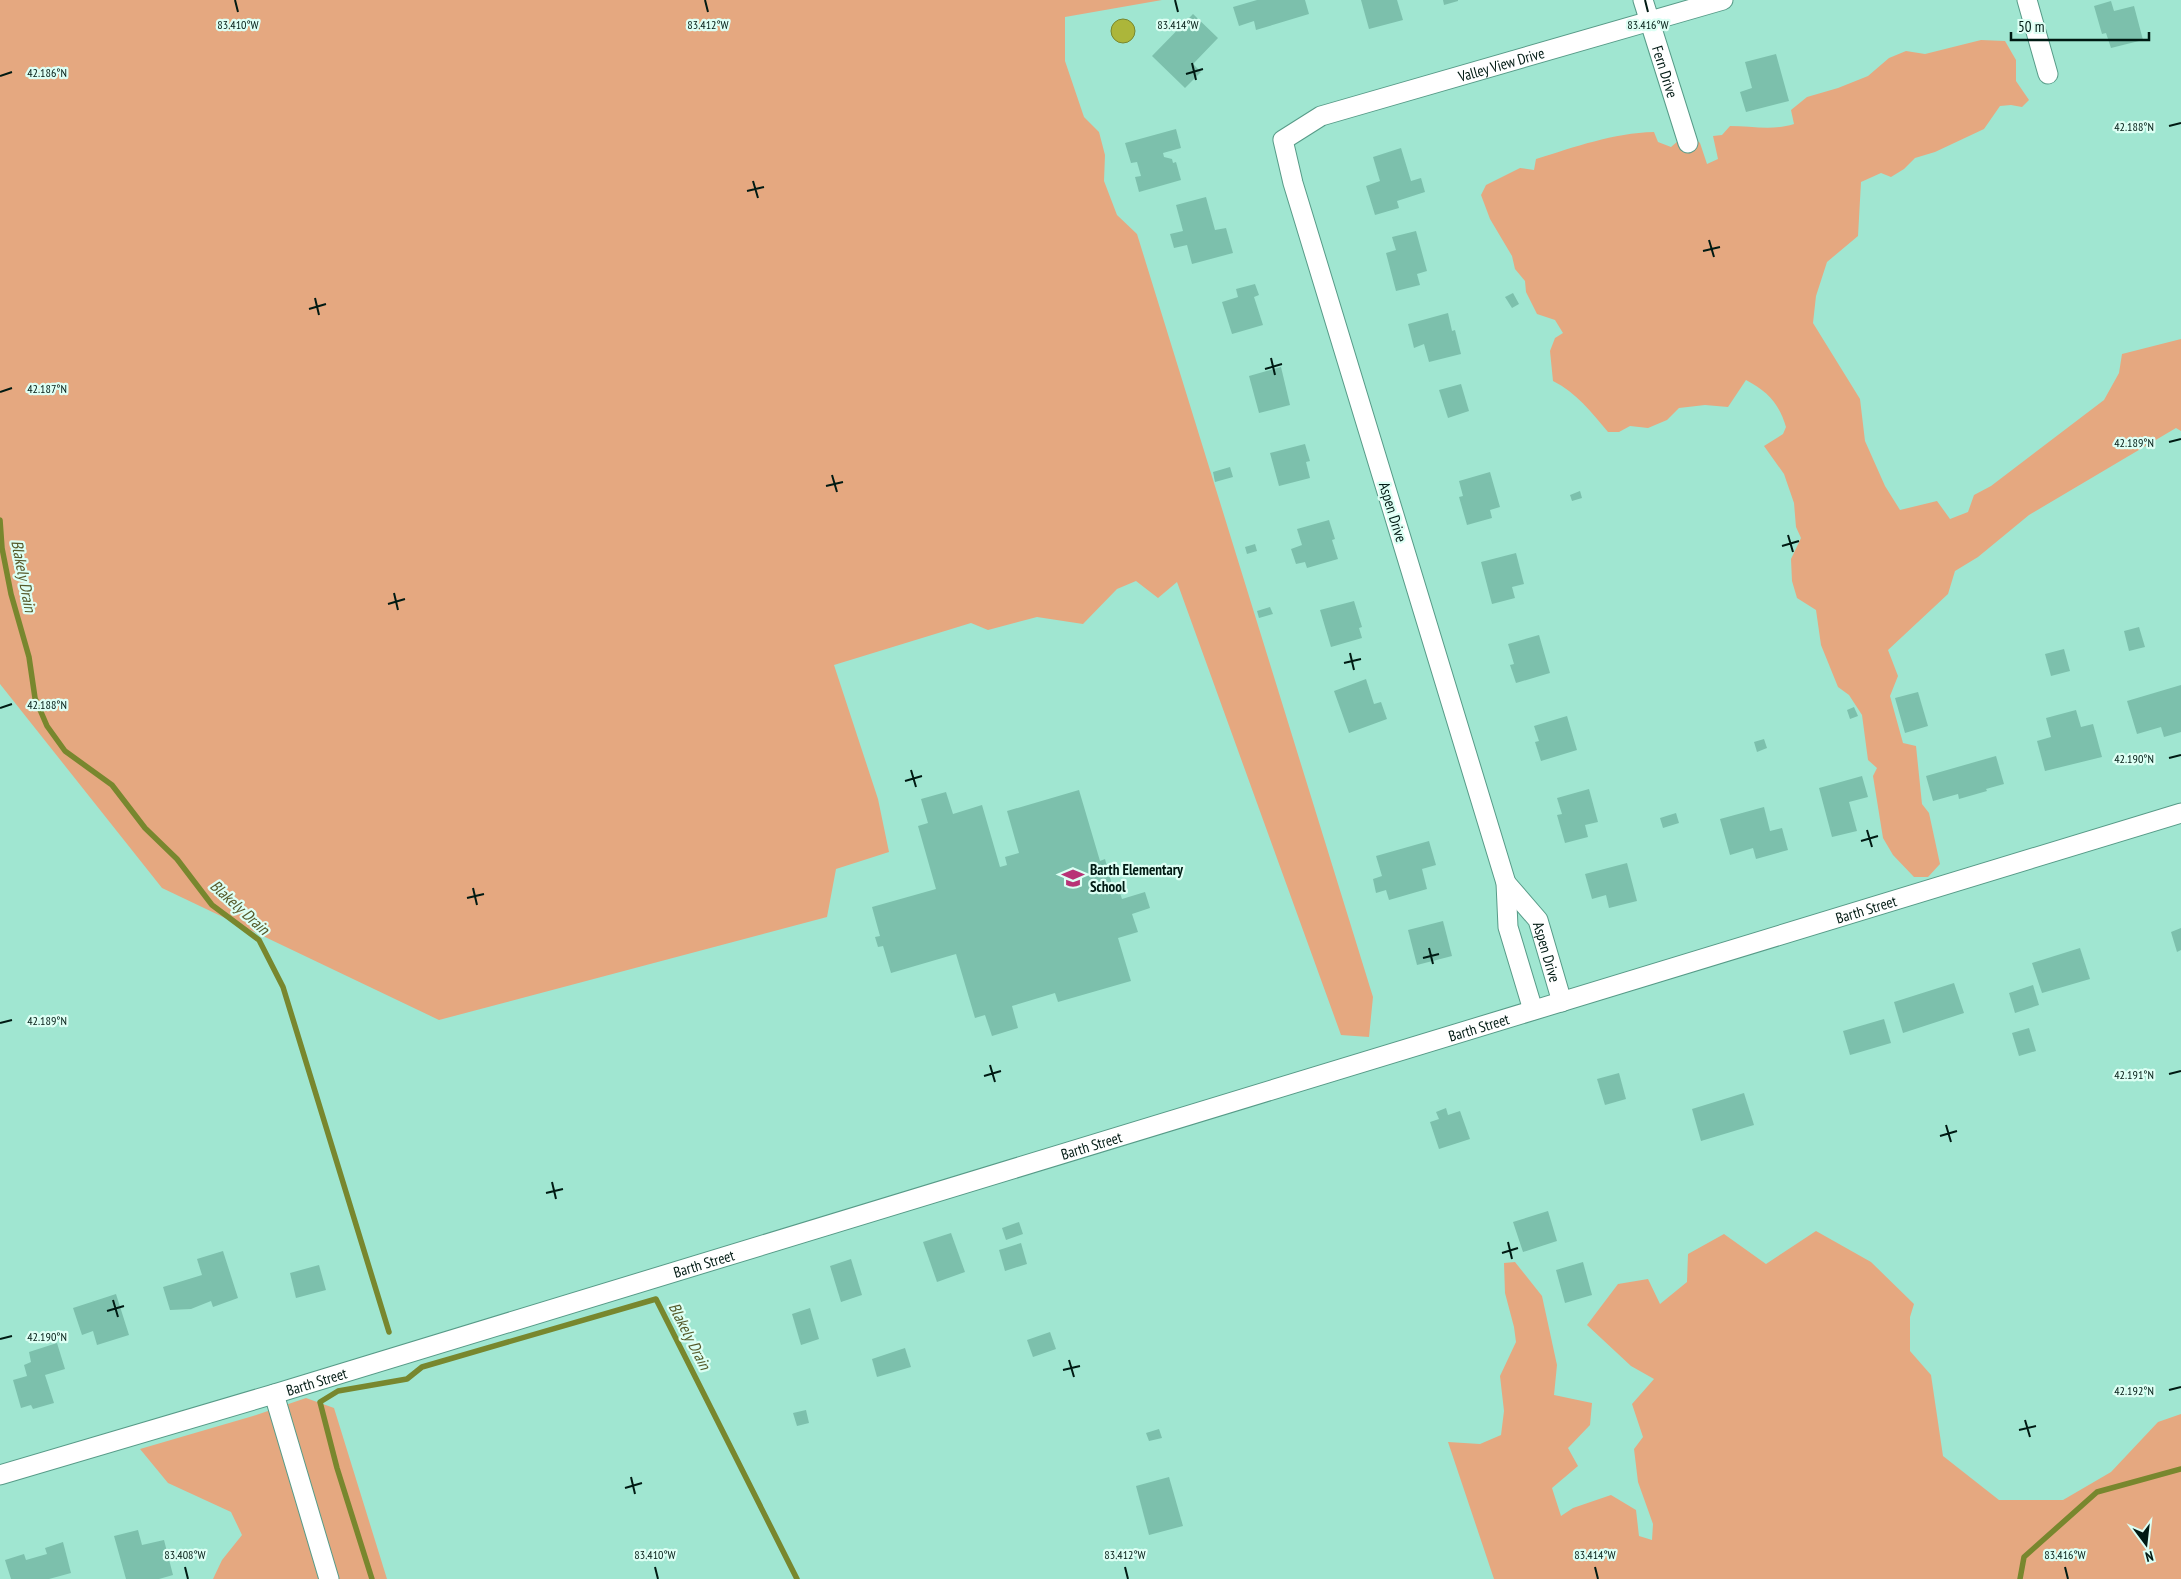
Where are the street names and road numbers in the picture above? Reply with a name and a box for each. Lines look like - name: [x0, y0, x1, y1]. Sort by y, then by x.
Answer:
- street label: Valley View Drive: [1455, 43, 1546, 86]
- street label: Fern Drive: [1648, 43, 1683, 100]
- street label: Aspen Drive: [1375, 480, 1411, 544]
- street label: Barth Street: [1833, 891, 1899, 927]
- street label: Aspen Drive: [1529, 919, 1565, 984]
- street label: Barth Street: [1446, 1009, 1511, 1045]
- street label: Barth Street: [1058, 1127, 1124, 1163]
- street label: Barth Street: [671, 1245, 736, 1281]
- street label: Barth Street: [284, 1363, 349, 1399]

